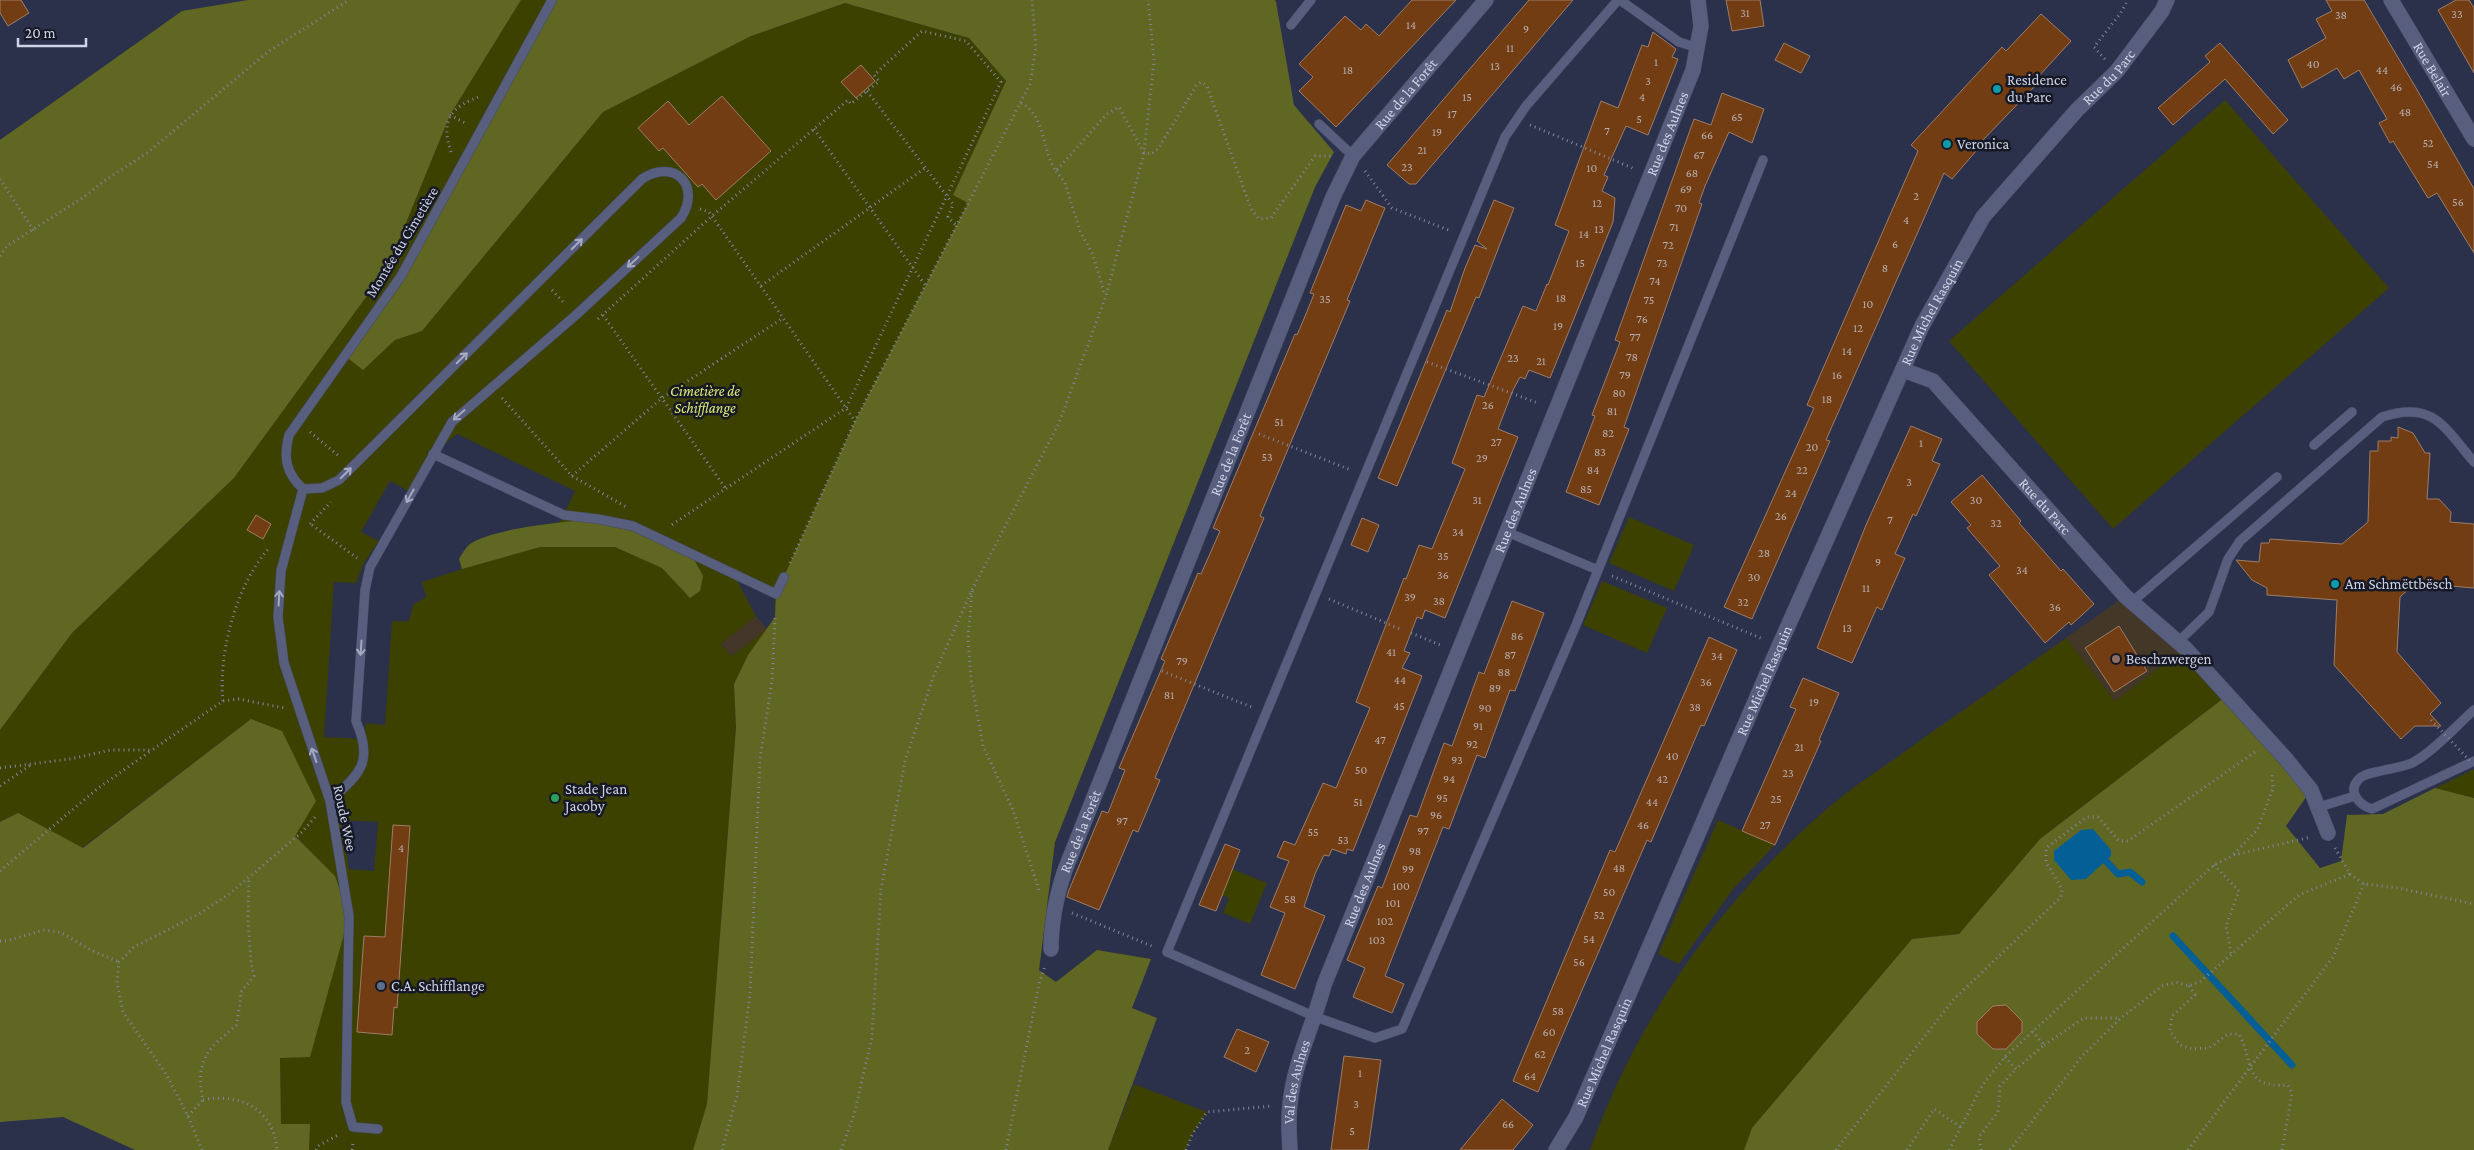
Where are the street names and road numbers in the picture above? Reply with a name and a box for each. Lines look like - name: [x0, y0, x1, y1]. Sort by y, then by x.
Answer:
- street label: Rue Belair: [2410, 39, 2455, 100]
- street label: Rue du Parc: [2079, 46, 2139, 108]
- street label: Rue de la Forêt: [1371, 55, 1441, 133]
- street label: Rue des Aulnes: [1643, 89, 1692, 178]
- street label: Montée du Cimetière: [363, 184, 442, 300]
- street label: Rue Michel Rasquin: [1898, 256, 1966, 368]
- street label: Rue de la Forêt: [1207, 410, 1255, 498]
- street label: Rue des Aulnes: [1491, 466, 1540, 555]
- street label: Rue du Parc: [2016, 475, 2075, 538]
- street label: Rue Michel Rasquin: [1733, 623, 1795, 738]
- street label: Roude Wee: [330, 783, 360, 853]
- street label: Rue de la Forêt: [1057, 787, 1104, 875]
- street label: Rue des Aulnes: [1340, 840, 1389, 929]
- street label: Rue Michel Rasquin: [1573, 995, 1635, 1110]
- street label: Val des Aulnes: [1281, 1038, 1313, 1124]

